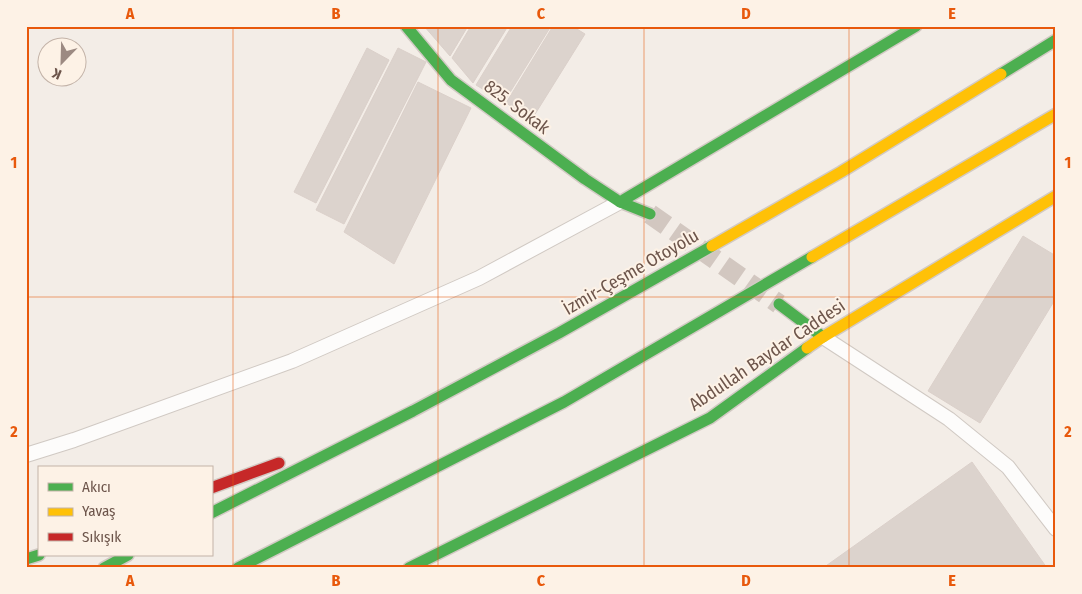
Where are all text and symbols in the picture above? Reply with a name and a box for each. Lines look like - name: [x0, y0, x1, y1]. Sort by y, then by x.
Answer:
- text: A: [125, 4, 135, 23]
- text: B: [332, 4, 341, 23]
- text: C: [537, 4, 546, 23]
- text: D: [741, 4, 751, 23]
- text: E: [948, 4, 956, 23]
- north arrow: [38, 38, 88, 88]
- text: K: [49, 64, 64, 83]
- street label: 825. Sokak: [480, 75, 555, 139]
- text: 1: [11, 153, 17, 172]
- text: 1: [1065, 153, 1071, 172]
- street label: İzmir-Çeşme Otoyolu: [559, 224, 703, 320]
- street label: Abdullah Baydar Caddesi: [685, 295, 849, 415]
- text: 2: [9, 422, 18, 441]
- text: 2: [1063, 422, 1072, 441]
- legend: [38, 466, 212, 556]
- text: Akıcı: [82, 478, 111, 496]
- text: Yavaş: [82, 502, 116, 520]
- text: Sıkışık: [82, 528, 121, 546]
- text: A: [125, 571, 135, 590]
- text: B: [332, 571, 341, 590]
- text: C: [537, 571, 546, 590]
- text: D: [741, 571, 751, 590]
- text: E: [948, 571, 956, 590]

